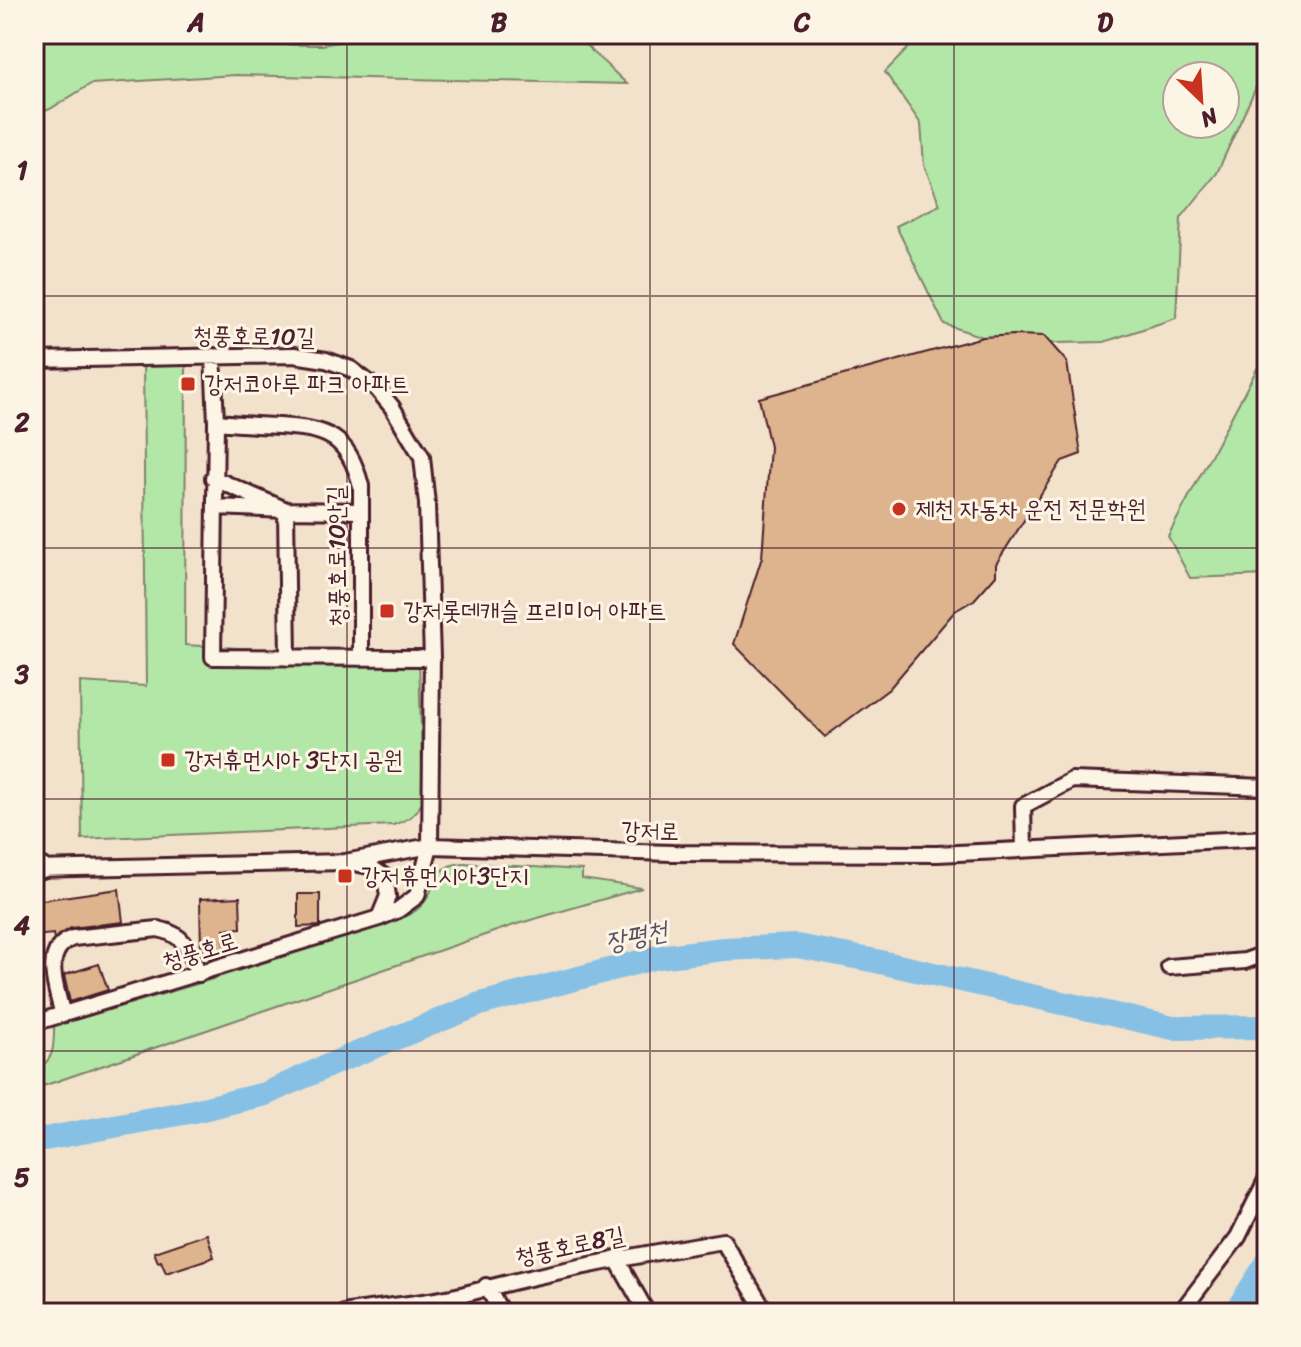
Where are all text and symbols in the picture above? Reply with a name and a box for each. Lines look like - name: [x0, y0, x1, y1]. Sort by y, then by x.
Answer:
- text: A: [186, 0, 205, 45]
- text: B: [491, 0, 508, 45]
- text: C: [793, 0, 811, 45]
- text: D: [1097, 0, 1113, 45]
- north arrow: [1161, 60, 1241, 140]
- text: N: [1193, 96, 1225, 139]
- text: 1: [16, 147, 28, 193]
- street label: 청풍호로10길: [193, 314, 315, 358]
- place label: 강저코아루 파크 아파트: [204, 363, 410, 405]
- marker: 강저코아루 파크 아파트: [179, 375, 197, 393]
- text: 2: [13, 399, 30, 445]
- street label: 청풍호로10안길: [315, 485, 359, 627]
- place label: 제천 자동차 운전 전문학원: [915, 488, 1146, 530]
- marker: 제천 자동차 운전 전문학원: [890, 500, 908, 518]
- place label: 강저롯데캐슬 프리미어 아파트: [403, 590, 667, 632]
- marker: 강저롯데캐슬 프리미어 아파트: [378, 602, 396, 620]
- text: 3: [14, 651, 30, 697]
- place label: 강저휴먼시아 3단지 공원: [184, 739, 403, 781]
- marker: 강저휴먼시아 3단지 공원: [159, 751, 177, 769]
- street label: 강저로: [621, 809, 679, 853]
- place label: 강저휴먼시아3단지: [361, 855, 529, 897]
- marker: 강저휴먼시아3단지: [336, 867, 354, 885]
- text: 4: [14, 902, 30, 948]
- water label: 장평천: [601, 906, 674, 965]
- street label: 청풍호로: [157, 920, 243, 982]
- text: 5: [14, 1154, 30, 1200]
- street label: 청풍호로8길: [511, 1214, 629, 1278]

